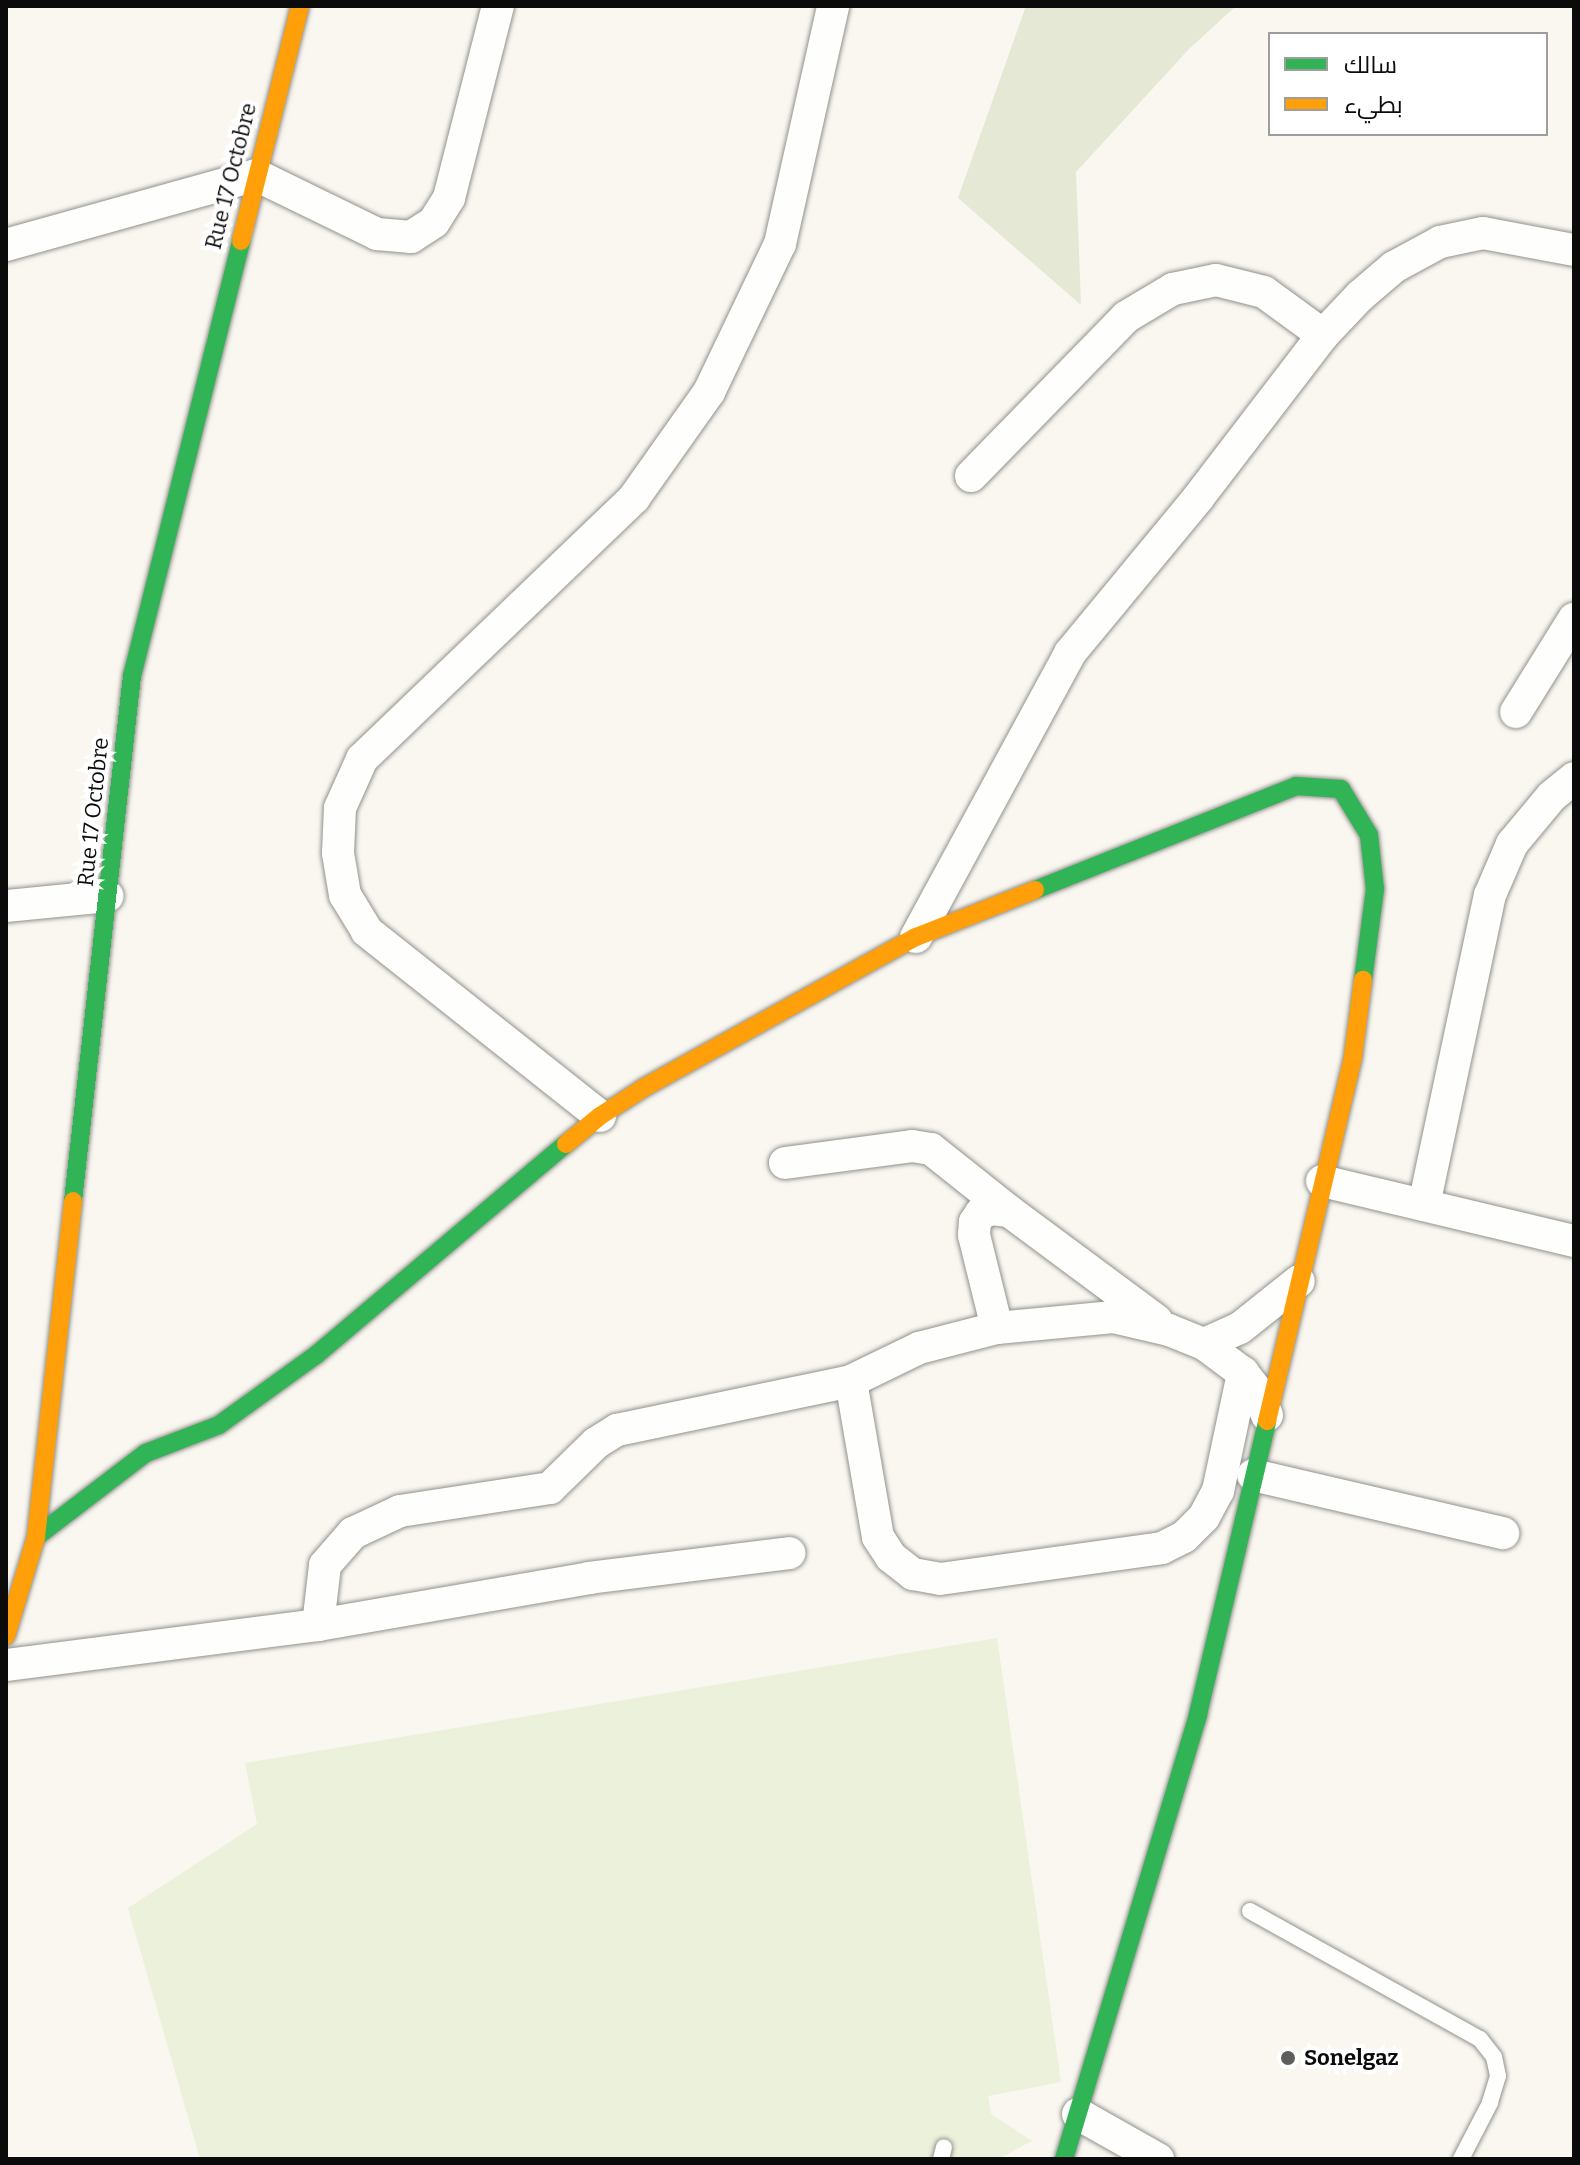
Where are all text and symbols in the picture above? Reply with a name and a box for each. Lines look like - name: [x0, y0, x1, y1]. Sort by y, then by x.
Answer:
- legend: [1268, 32, 1548, 136]
- text: سالك: [1344, 51, 1397, 79]
- text: بطيء: [1344, 91, 1403, 119]
- street label: Rue 17 Octobre: [200, 100, 262, 252]
- street label: Rue 17 Octobre: [72, 736, 114, 888]
- place label: Sonelgaz: [1304, 2045, 1399, 2071]
- marker: Sonelgaz: [1279, 2049, 1297, 2067]

